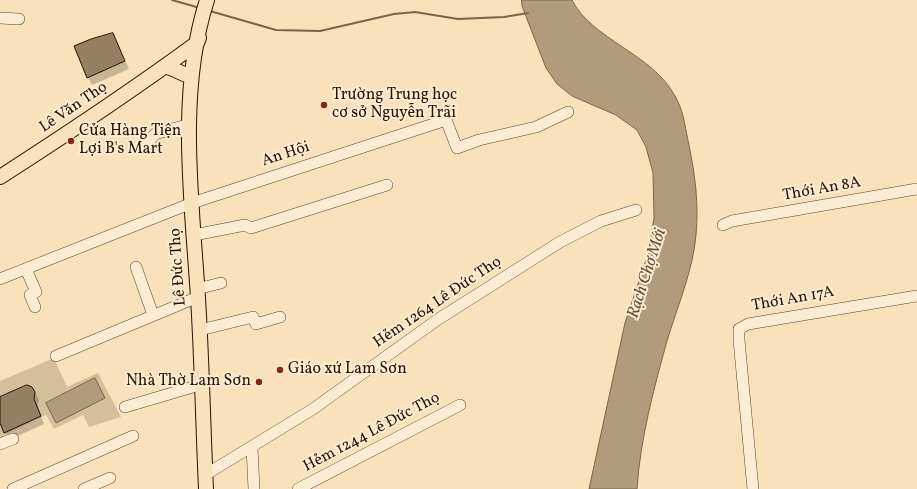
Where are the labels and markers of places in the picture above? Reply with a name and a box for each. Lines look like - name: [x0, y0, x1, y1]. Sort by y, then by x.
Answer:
- place label: Trường Trung học cơ sở Nguyễn Trãi: [332, 86, 457, 124]
- marker: Trường Trung học cơ sở Nguyễn Trãi: [319, 100, 329, 110]
- place label: Cửa Hàng Tiện Lợi B's Mart: [79, 122, 181, 160]
- marker: Cửa Hàng Tiện Lợi B's Mart: [66, 136, 76, 146]
- place label: Giáo xứ Lam Sơn: [288, 360, 407, 380]
- marker: Giáo xứ Lam Sơn: [275, 365, 285, 375]
- place label: Nhà Thờ Lam Sơn: [126, 372, 251, 392]
- marker: Nhà Thờ Lam Sơn: [254, 377, 264, 387]

